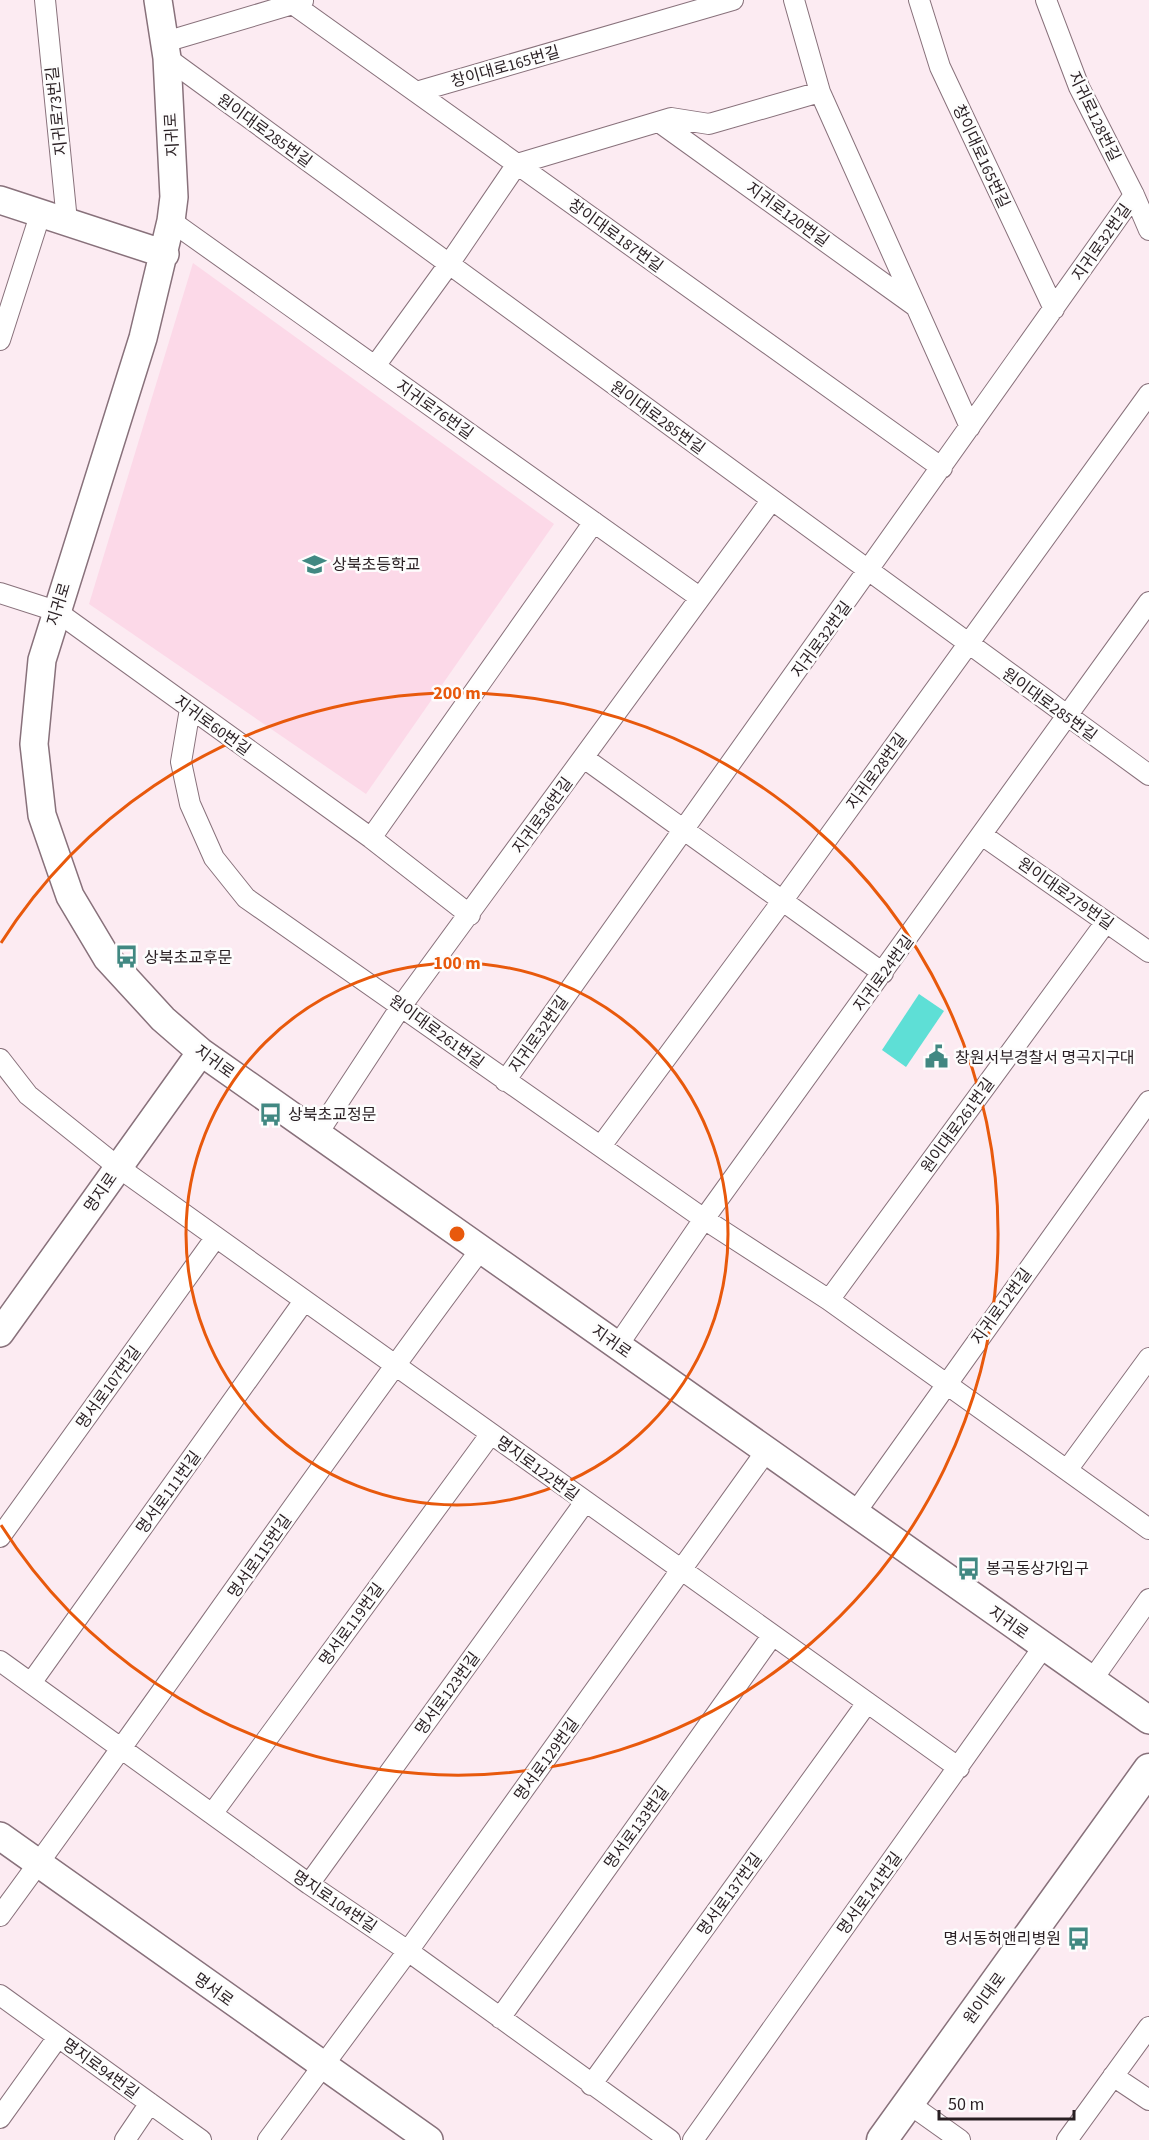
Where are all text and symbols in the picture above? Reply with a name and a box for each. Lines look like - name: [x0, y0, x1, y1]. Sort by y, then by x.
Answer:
- street label: 창이대로165번길: [448, 41, 562, 93]
- street label: 지귀로73번길: [41, 65, 73, 157]
- street label: 지귀로128번길: [1063, 68, 1125, 165]
- street label: 원이대로285번길: [213, 89, 316, 173]
- street label: 창이대로165번길: [947, 101, 1015, 212]
- street label: 지귀로: [160, 112, 184, 158]
- street label: 지귀로120번길: [742, 177, 833, 252]
- street label: 창이대로187번길: [564, 194, 667, 278]
- street label: 지귀로32번길: [1067, 200, 1137, 286]
- street label: 지귀로76번길: [391, 375, 477, 445]
- street label: 원이대로285번길: [606, 376, 709, 460]
- school or university icon: 상북초등학교: [301, 551, 327, 577]
- place label: 상북초등학교: [332, 554, 420, 576]
- street label: 지귀로: [42, 580, 76, 629]
- street label: 지귀로32번길: [787, 597, 857, 682]
- street label: 원이대로285번길: [998, 663, 1101, 747]
- text: 200 m: [433, 681, 481, 706]
- street label: 지귀로60번길: [170, 691, 255, 761]
- street label: 지귀로28번길: [842, 729, 912, 814]
- street label: 지귀로36번길: [508, 773, 578, 858]
- street label: 원이대로279번길: [1013, 853, 1118, 935]
- street label: 지귀로24번길: [849, 931, 919, 1016]
- bus stop icon: 상북초교후문: [113, 944, 139, 970]
- place label: 상북초교후문: [144, 947, 233, 969]
- text: 100 m: [433, 951, 481, 976]
- street label: 원이대로261번길: [385, 990, 488, 1074]
- street label: 지귀로32번길: [504, 992, 574, 1078]
- street label: 지귀로: [190, 1040, 239, 1084]
- public building icon: 창원서부경찰서 명곡지구대: [924, 1044, 950, 1070]
- place label: 창원서부경찰서 명곡지구대: [955, 1047, 1135, 1069]
- street label: 원이대로261번길: [916, 1074, 1000, 1177]
- bus stop icon: 상북초교정문: [257, 1101, 283, 1127]
- place label: 상북초교정문: [288, 1104, 377, 1126]
- street label: 명지로: [79, 1168, 123, 1217]
- centre of rings: [447, 1224, 467, 1244]
- street label: 지귀로12번길: [967, 1264, 1037, 1349]
- street label: 지귀로: [587, 1320, 636, 1364]
- street label: 명서로107번길: [71, 1342, 146, 1433]
- street label: 명지로122번길: [492, 1431, 583, 1506]
- street label: 명서로111번길: [131, 1447, 206, 1538]
- street label: 명서로115번길: [223, 1510, 297, 1603]
- bus stop icon: 봉곡동상가입구: [955, 1555, 981, 1581]
- place label: 봉곡동상가입구: [986, 1558, 1089, 1580]
- street label: 명서로119번길: [314, 1579, 389, 1670]
- street label: 지귀로: [984, 1601, 1033, 1645]
- street label: 명서로123번길: [410, 1648, 485, 1739]
- street label: 명서로129번길: [509, 1714, 584, 1805]
- street label: 명서로133번길: [599, 1782, 674, 1873]
- street label: 명서로141번길: [832, 1848, 907, 1939]
- street label: 명서로137번길: [692, 1849, 767, 1940]
- street label: 명지로104번길: [288, 1865, 381, 1938]
- bus stop icon: 명서동허앤리병원: [1066, 1925, 1092, 1951]
- place label: 명서동허앤리병원: [943, 1928, 1061, 1950]
- street label: 명서로: [189, 1968, 238, 2012]
- street label: 원이대로: [959, 1968, 1011, 2029]
- street label: 명지로94번길: [58, 2034, 143, 2104]
- scale bar: [939, 2083, 1074, 2121]
- text: 50 m: [948, 2092, 984, 2117]

